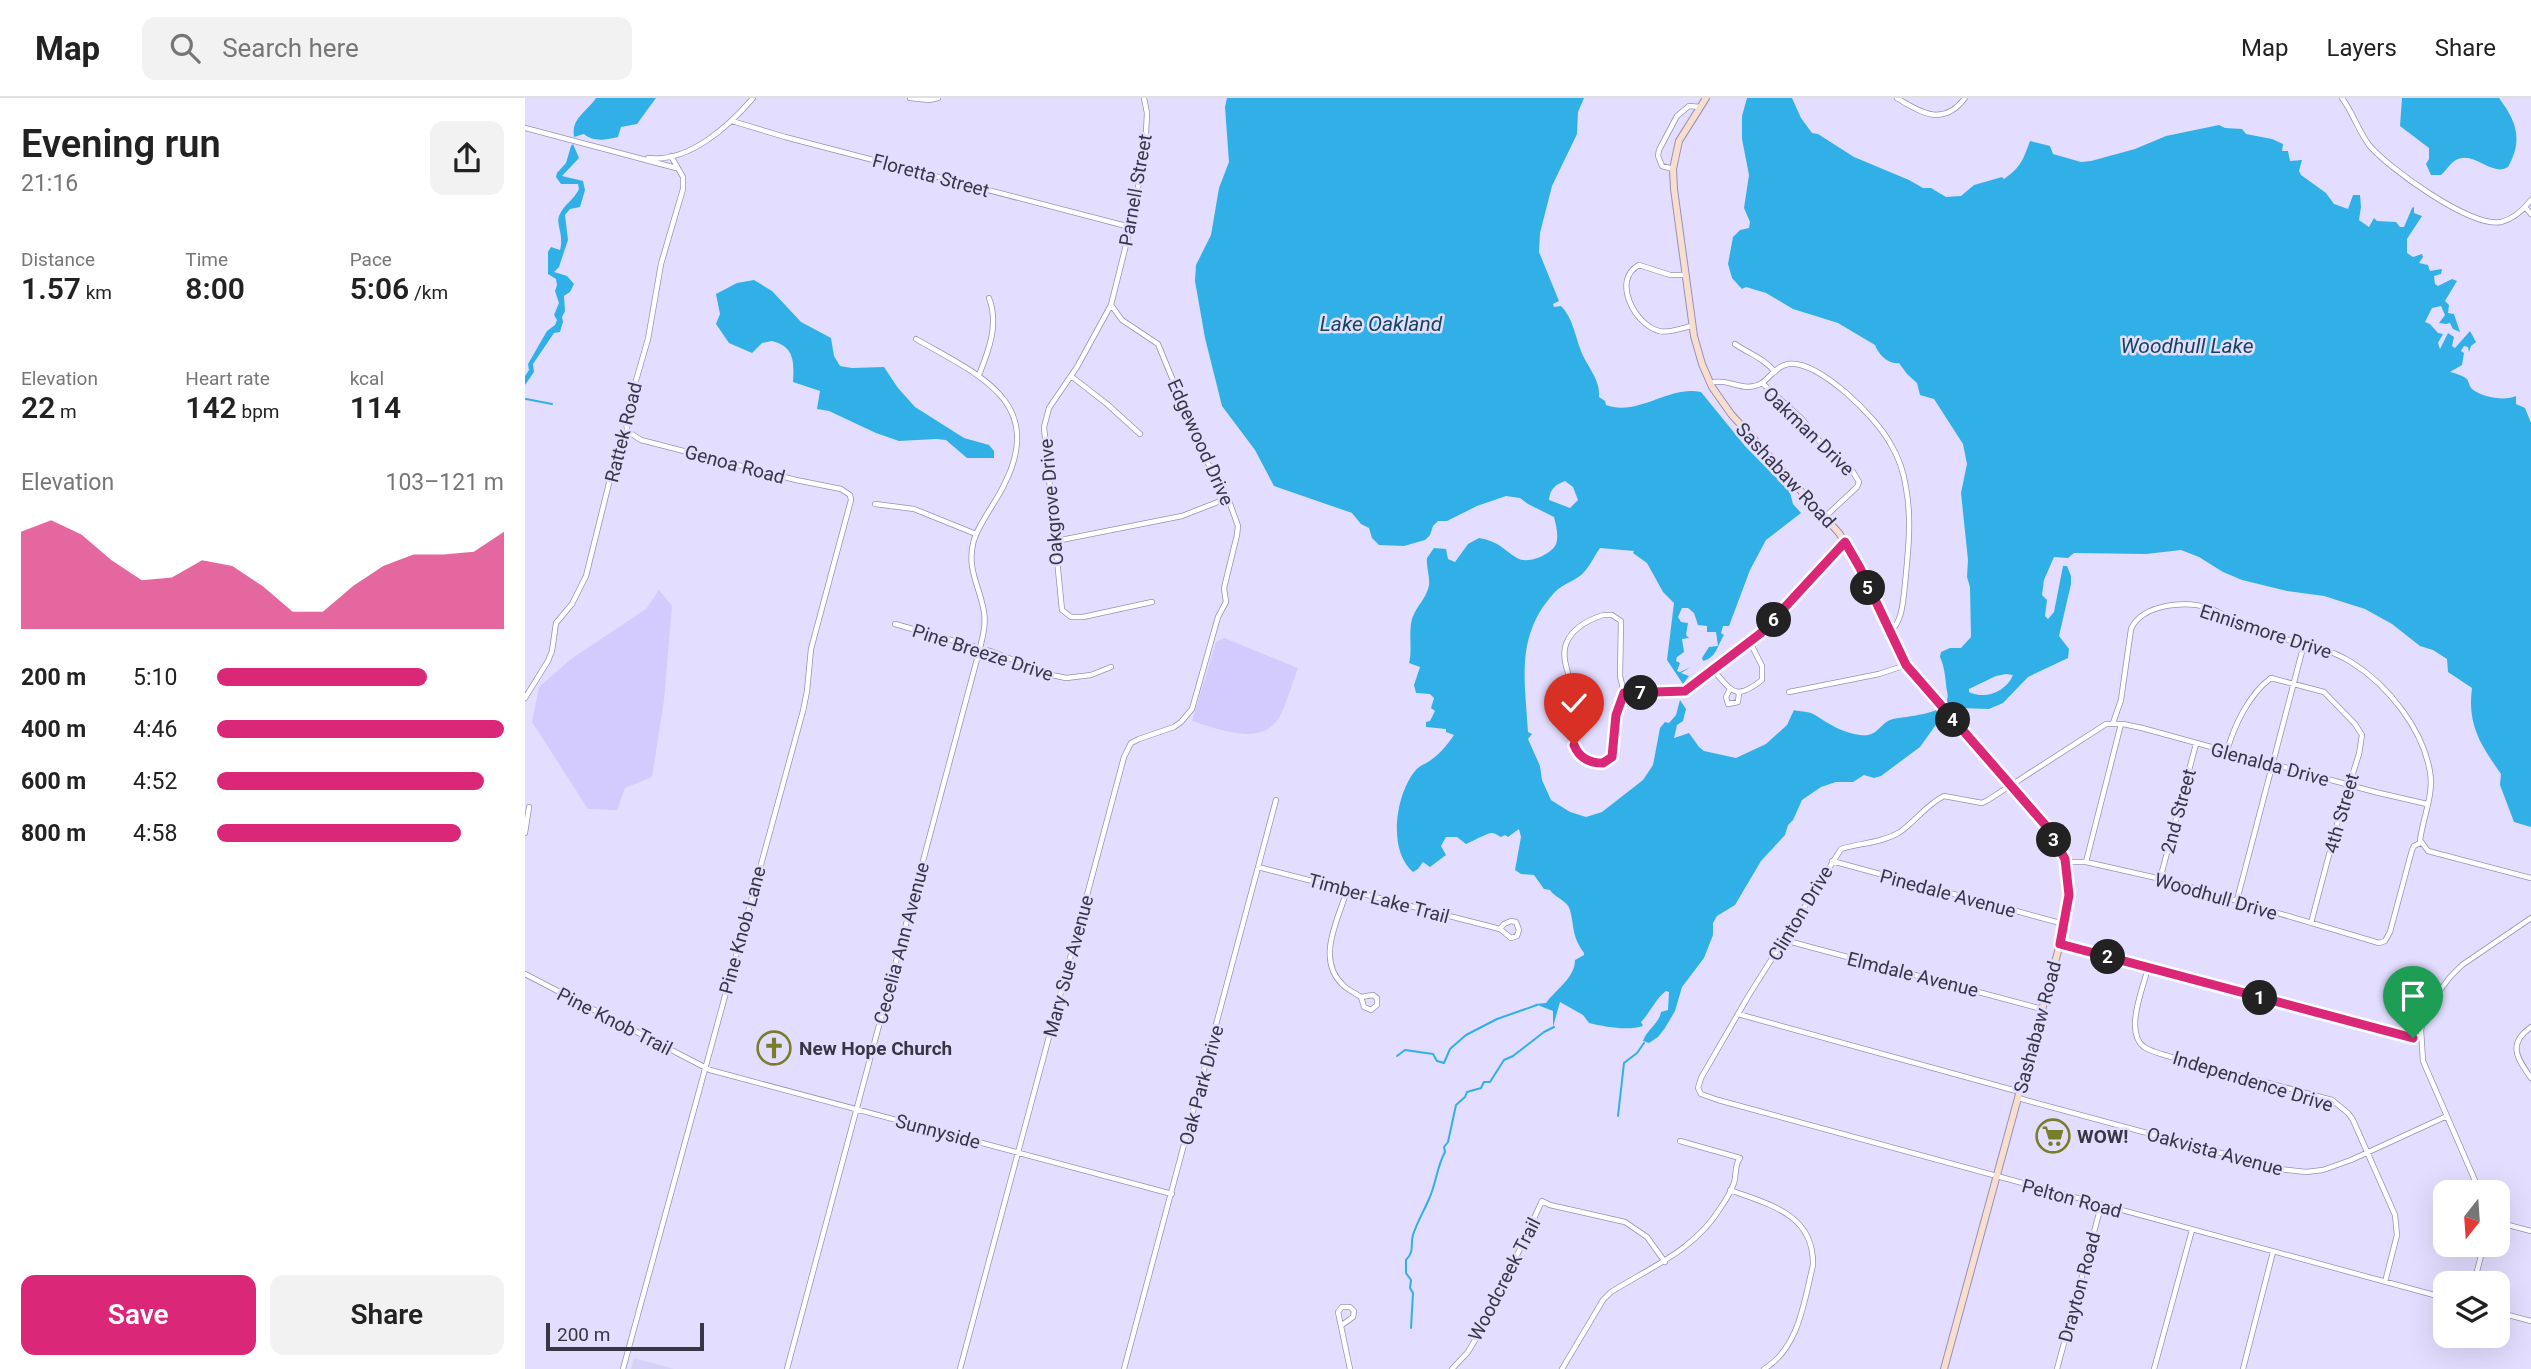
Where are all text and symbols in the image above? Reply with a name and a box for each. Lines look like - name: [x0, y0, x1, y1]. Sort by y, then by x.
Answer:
- search box: [142, 17, 632, 80]
- text: Map: [35, 29, 100, 68]
- icon: search: [166, 29, 204, 67]
- text: Search here: [222, 33, 359, 63]
- text: Map: [2241, 34, 2289, 62]
- text: Layers: [2327, 34, 2397, 62]
- text: Share: [2435, 34, 2496, 62]
- button: share: [430, 121, 504, 195]
- text: Evening run: [21, 122, 221, 166]
- street label: Parnell Street: [1114, 132, 1157, 248]
- street label: Floretta Street: [870, 149, 992, 202]
- text: 21:16: [21, 170, 78, 197]
- text: Distance: [21, 248, 95, 271]
- text: Time: [185, 248, 228, 271]
- text: Pace: [350, 248, 392, 271]
- text: 1.57: [21, 271, 81, 306]
- text: 8:00: [185, 271, 245, 306]
- text: 5:06: [350, 271, 409, 306]
- text: km: [81, 281, 112, 304]
- text: /km: [409, 281, 448, 304]
- water label: Lake Oakland: [1320, 312, 1443, 336]
- water label: Woodhull Lake: [2121, 334, 2254, 358]
- text: Elevation: [21, 367, 98, 390]
- text: Heart rate: [185, 367, 270, 390]
- text: kcal: [350, 367, 384, 390]
- street label: Edgewood Drive: [1162, 375, 1239, 509]
- street label: Rattek Road: [600, 380, 647, 485]
- street label: Oakman Drive: [1758, 382, 1859, 481]
- text: 22: [21, 390, 55, 425]
- text: 142: [185, 390, 237, 425]
- text: 114: [350, 390, 401, 425]
- text: m: [55, 400, 77, 423]
- text: bpm: [237, 400, 279, 423]
- street label: Sashabaw Road: [1731, 418, 1840, 533]
- street label: Oakgrove Drive: [1035, 438, 1068, 566]
- street label: Genoa Road: [682, 440, 788, 489]
- text: Elevation: [21, 469, 114, 496]
- text: 103–121 m: [385, 469, 504, 496]
- pin: 5: [1851, 570, 1885, 606]
- text: 5: [1862, 576, 1873, 599]
- street label: Ennismore Drive: [2197, 599, 2335, 664]
- pin: 6: [1757, 602, 1791, 638]
- text: 6: [1768, 608, 1779, 631]
- street label: Pine Breeze Drive: [909, 619, 1056, 686]
- text: 200 m: [21, 664, 86, 691]
- text: 5:10: [133, 664, 177, 691]
- pin: [1544, 673, 1604, 745]
- pin: 7: [1623, 676, 1659, 710]
- text: 7: [1635, 681, 1646, 704]
- icon: check: [1555, 684, 1593, 722]
- pin: 4: [1935, 702, 1971, 738]
- text: 4: [1947, 708, 1958, 731]
- text: 400 m: [21, 716, 86, 743]
- text: 4:46: [133, 716, 177, 743]
- street label: Glenalda Drive: [2208, 738, 2332, 791]
- street label: 2nd Street: [2156, 766, 2201, 856]
- text: 600 m: [21, 768, 86, 795]
- text: 4:52: [133, 768, 177, 795]
- street label: 4th Street: [2319, 770, 2364, 856]
- text: 800 m: [21, 820, 86, 847]
- text: 4:58: [133, 820, 177, 847]
- pin: 3: [2037, 822, 2071, 858]
- text: 3: [2048, 828, 2059, 851]
- street label: Cecelia Ann Avenue: [869, 860, 934, 1027]
- street label: Clinton Drive: [1763, 862, 1838, 965]
- street label: Pine Knob Lane: [714, 864, 771, 997]
- street label: Pinedale Avenue: [1877, 864, 2018, 923]
- street label: Woodhull Drive: [2152, 868, 2280, 925]
- street label: Timber Lake Trail: [1306, 869, 1452, 928]
- street label: Mary Sue Avenue: [1038, 893, 1098, 1040]
- pin: 2: [2091, 940, 2125, 974]
- text: 2: [2102, 945, 2113, 968]
- street label: Elmdale Avenue: [1845, 947, 1981, 1002]
- street label: Sashabaw Road: [2009, 959, 2066, 1096]
- pin: [2383, 966, 2443, 1038]
- icon: arrive: [2394, 977, 2432, 1015]
- pin: 1: [2243, 981, 2277, 1016]
- street label: Pine Knob Trail: [553, 983, 676, 1060]
- text: 1: [2254, 986, 2265, 1009]
- street label: Oak Park Drive: [1174, 1023, 1229, 1148]
- church icon: New Hope Church: [755, 1029, 793, 1067]
- place label: New Hope Church: [799, 1037, 952, 1060]
- street label: Independence Drive: [2170, 1046, 2336, 1117]
- street label: Sunnyside: [893, 1109, 983, 1154]
- supermarket icon: WOW!: [2034, 1117, 2072, 1155]
- street label: Oakvista Avenue: [2144, 1122, 2285, 1181]
- place label: WOW!: [2077, 1125, 2129, 1148]
- street label: Pelton Road: [2020, 1174, 2124, 1223]
- north arrow: [2433, 1180, 2509, 1256]
- map controls: [2433, 1180, 2510, 1348]
- street label: Woodcreek Trail: [1463, 1214, 1545, 1345]
- street label: Drayton Road: [2054, 1229, 2105, 1345]
- button: layers: [2433, 1271, 2510, 1348]
- button: Save: [21, 1275, 256, 1355]
- button: Share: [270, 1275, 504, 1355]
- scale bar: [546, 1320, 703, 1352]
- text: 200 m: [557, 1323, 610, 1346]

